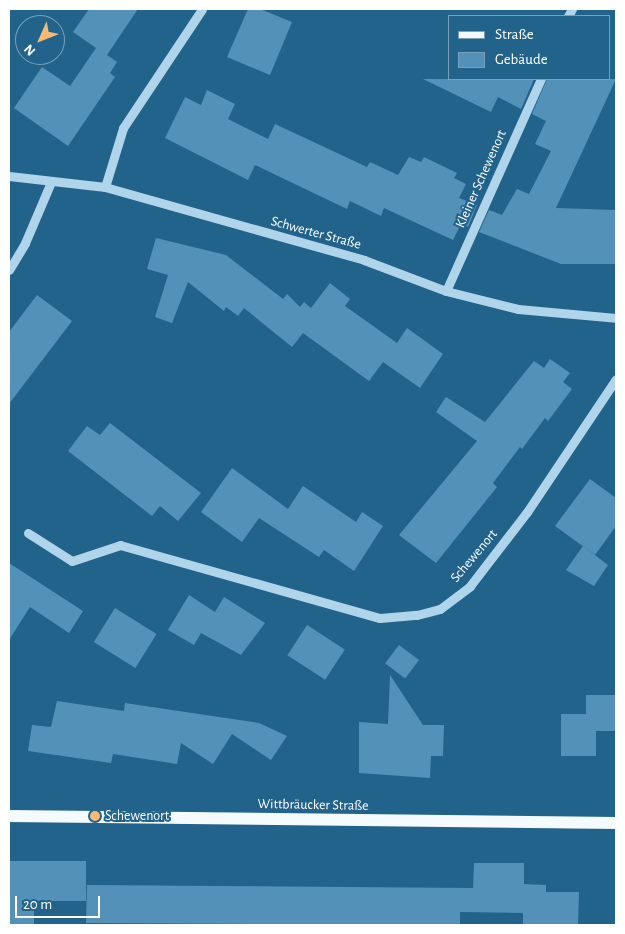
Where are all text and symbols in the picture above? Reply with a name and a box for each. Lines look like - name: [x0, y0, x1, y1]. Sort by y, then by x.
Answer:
- north arrow: [15, 15, 65, 65]
- legend: [448, 15, 610, 80]
- text: Straße: [495, 27, 534, 42]
- text: N: [22, 41, 38, 58]
- text: Gebäude: [495, 52, 548, 67]
- street label: Kleiner Schewenort: [452, 127, 510, 231]
- street label: Schwerter Straße: [269, 213, 363, 253]
- street label: Schewenort: [447, 526, 501, 586]
- street label: Wittbräucker Straße: [257, 796, 369, 814]
- place label: Schewenort: [105, 808, 169, 824]
- marker: Schewenort: [89, 810, 101, 822]
- scale bar: [18, 886, 102, 918]
- text: 20 m: [23, 897, 52, 912]

